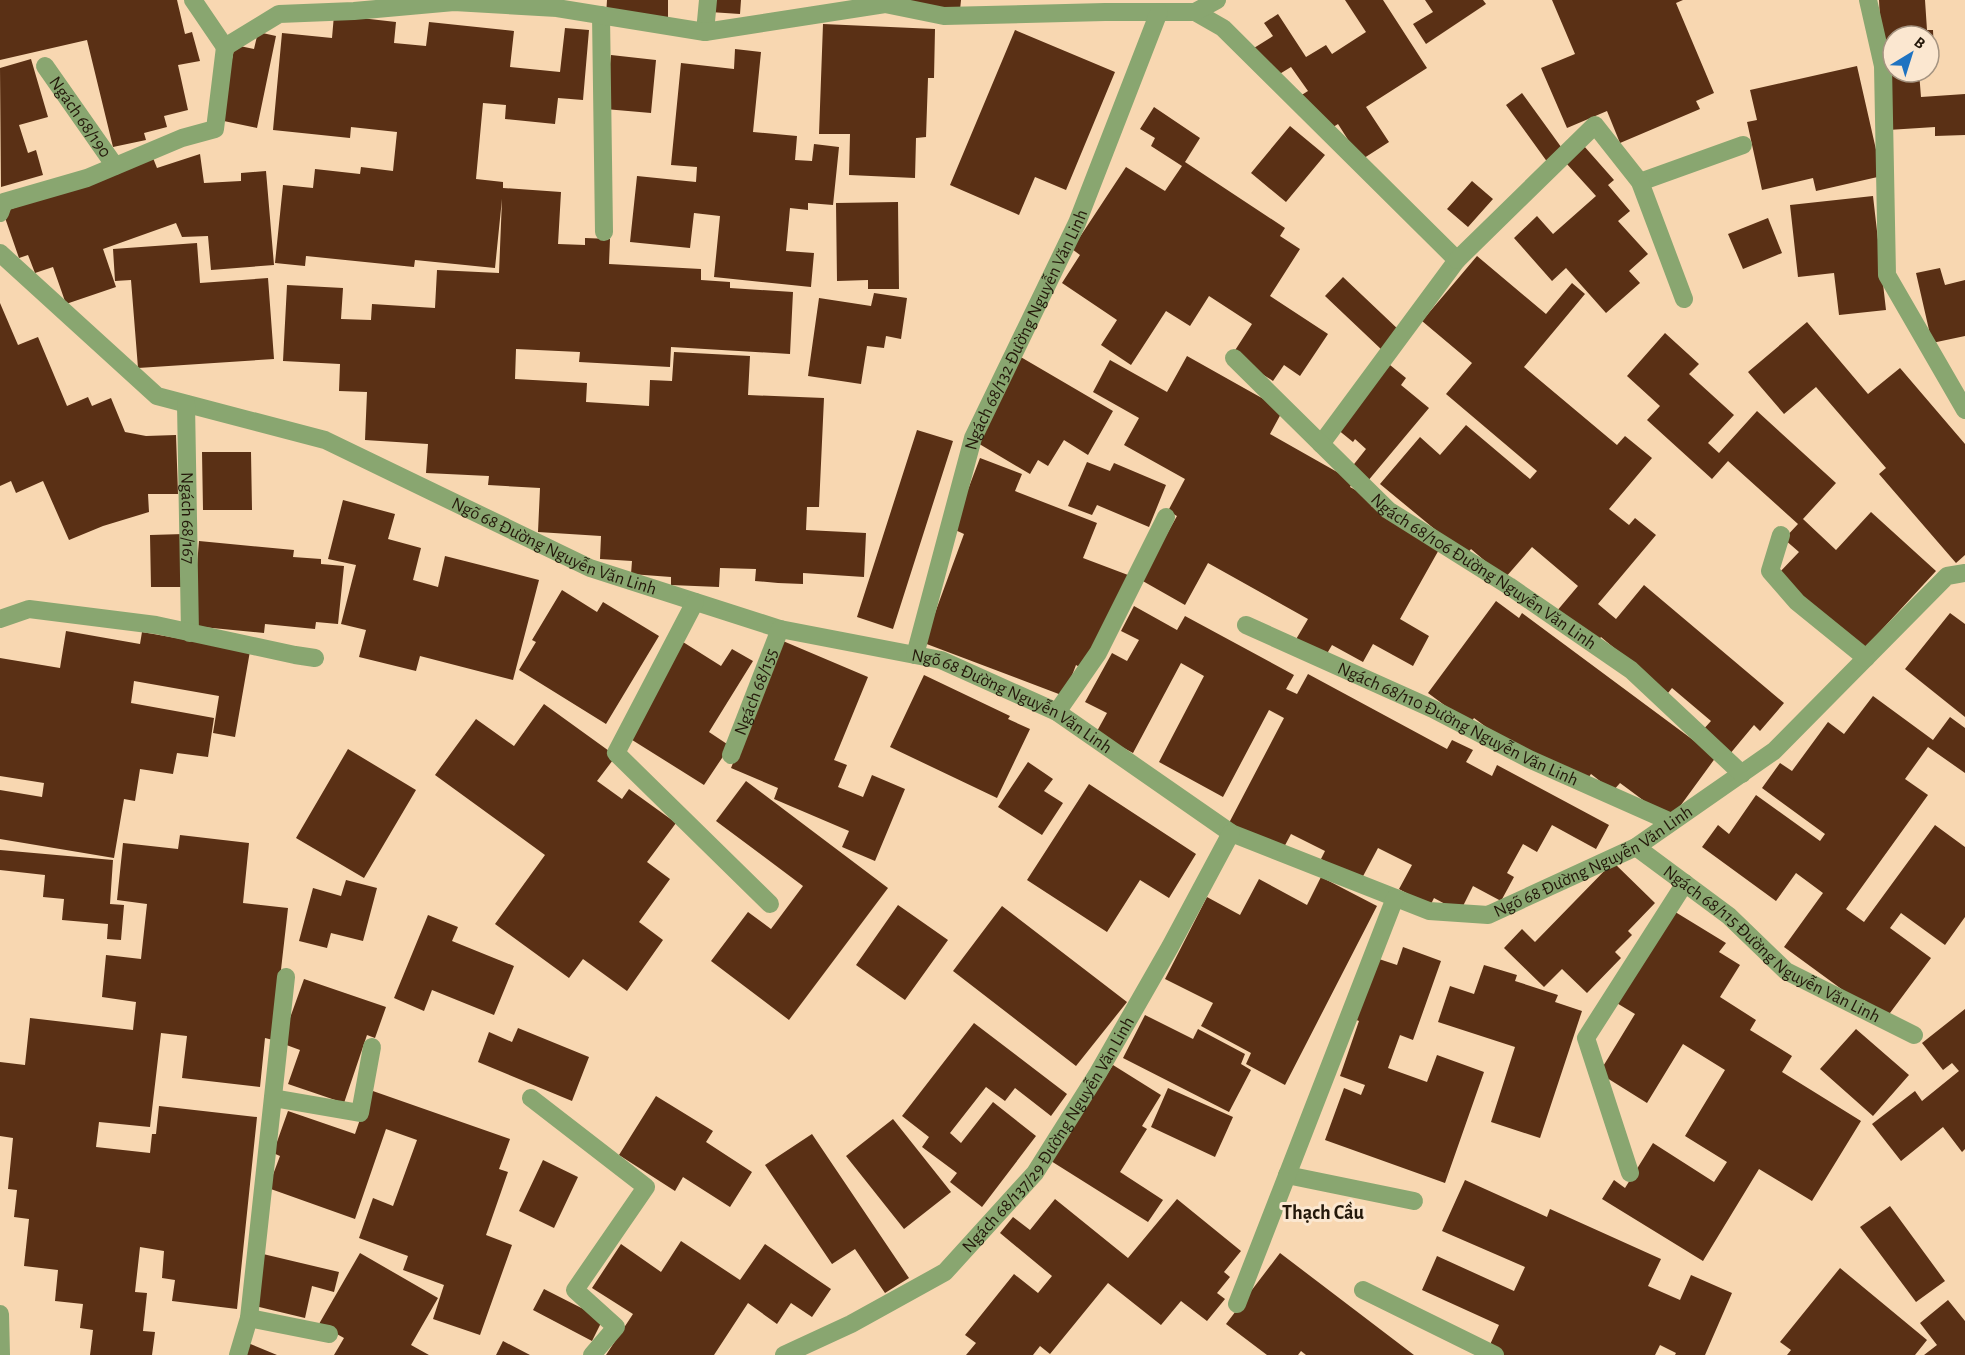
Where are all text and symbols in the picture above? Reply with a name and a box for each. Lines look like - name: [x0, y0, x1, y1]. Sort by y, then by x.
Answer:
- north arrow: [1881, 24, 1941, 84]
- text: B: [1911, 34, 1928, 52]
- street label: Ngách 68/190: [45, 74, 114, 161]
- street label: Ngách 68/132 Đường Nguyễn Văn Linh: [962, 207, 1091, 452]
- street label: Ngách 68/167: [177, 472, 197, 564]
- street label: Ngách 68/106 Đường Nguyễn Văn Linh: [1367, 490, 1599, 653]
- street label: Ngõ 68 Đường Nguyễn Văn Linh: [449, 495, 659, 599]
- street label: Ngách 68/155: [732, 646, 782, 738]
- street label: Ngõ 68 Đường Nguyễn Văn Linh: [910, 647, 1115, 757]
- street label: Ngách 68/110 Đường Nguyễn Văn Linh: [1335, 659, 1581, 790]
- street label: Ngõ 68 Đường Nguyễn Văn Linh: [1491, 803, 1696, 921]
- street label: Ngách 68/115 Đường Nguyễn Văn Linh: [1660, 862, 1883, 1027]
- street label: Ngách 68/137/29 Đường Nguyễn Văn Linh: [959, 1014, 1138, 1257]
- district label: Thạch Cầu: [1282, 1201, 1365, 1223]

